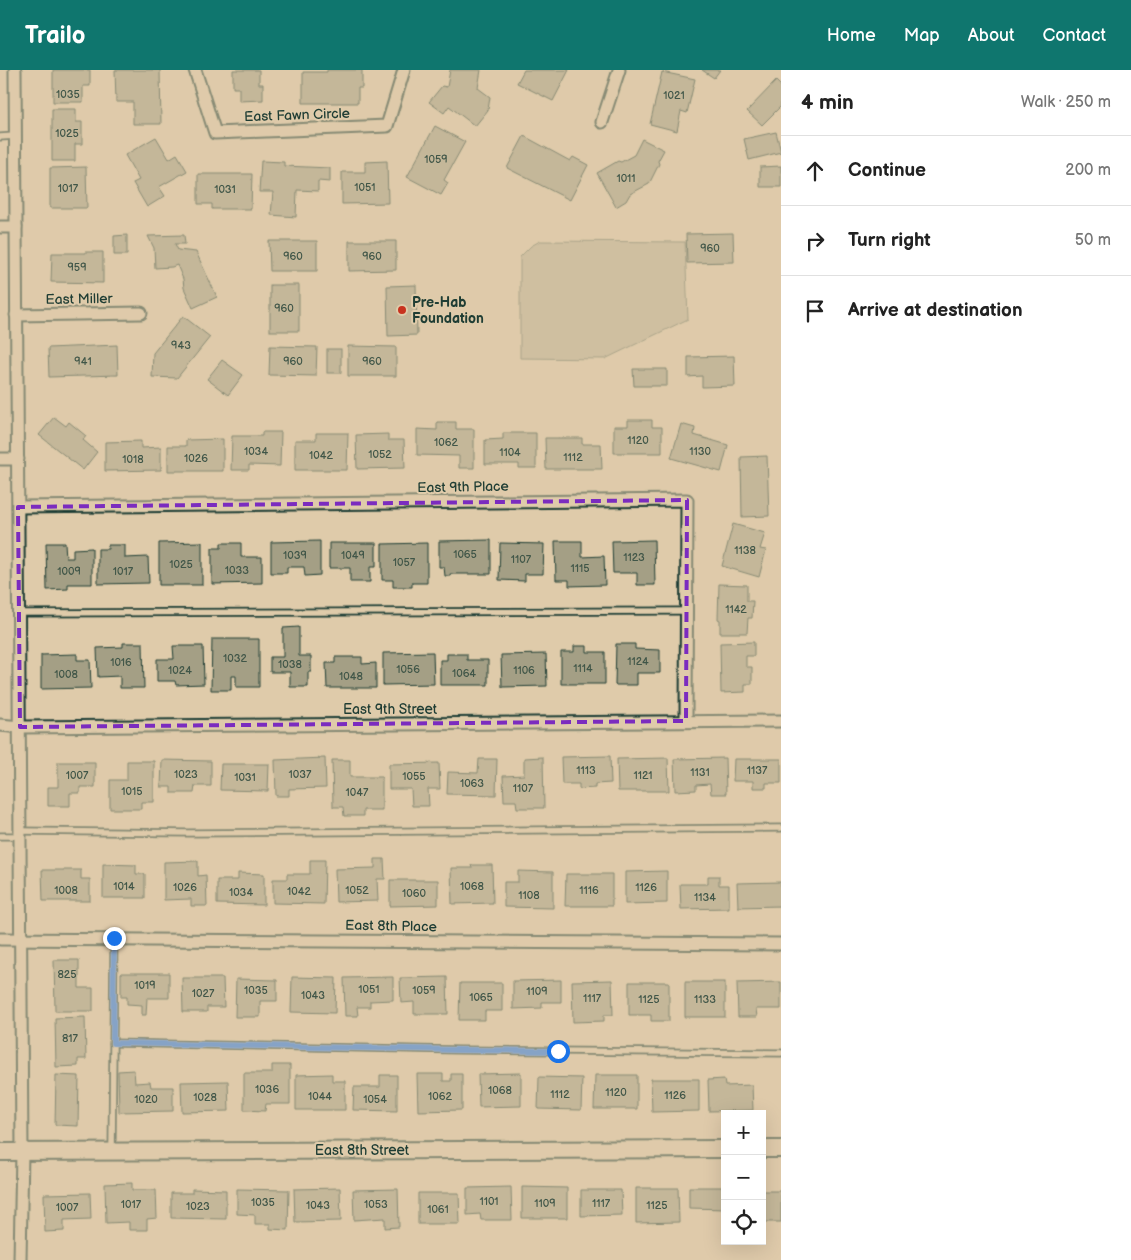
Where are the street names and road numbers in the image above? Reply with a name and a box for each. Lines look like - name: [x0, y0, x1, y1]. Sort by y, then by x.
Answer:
- street label: East Fawn Circle: [244, 105, 350, 125]
- street label: East Miller: [45, 290, 114, 308]
- street label: East 9th Place: [417, 478, 509, 496]
- street label: East 9th Street: [343, 701, 438, 718]
- street label: East 8th Place: [345, 917, 437, 935]
- street label: East 8th Street: [315, 1142, 410, 1159]

